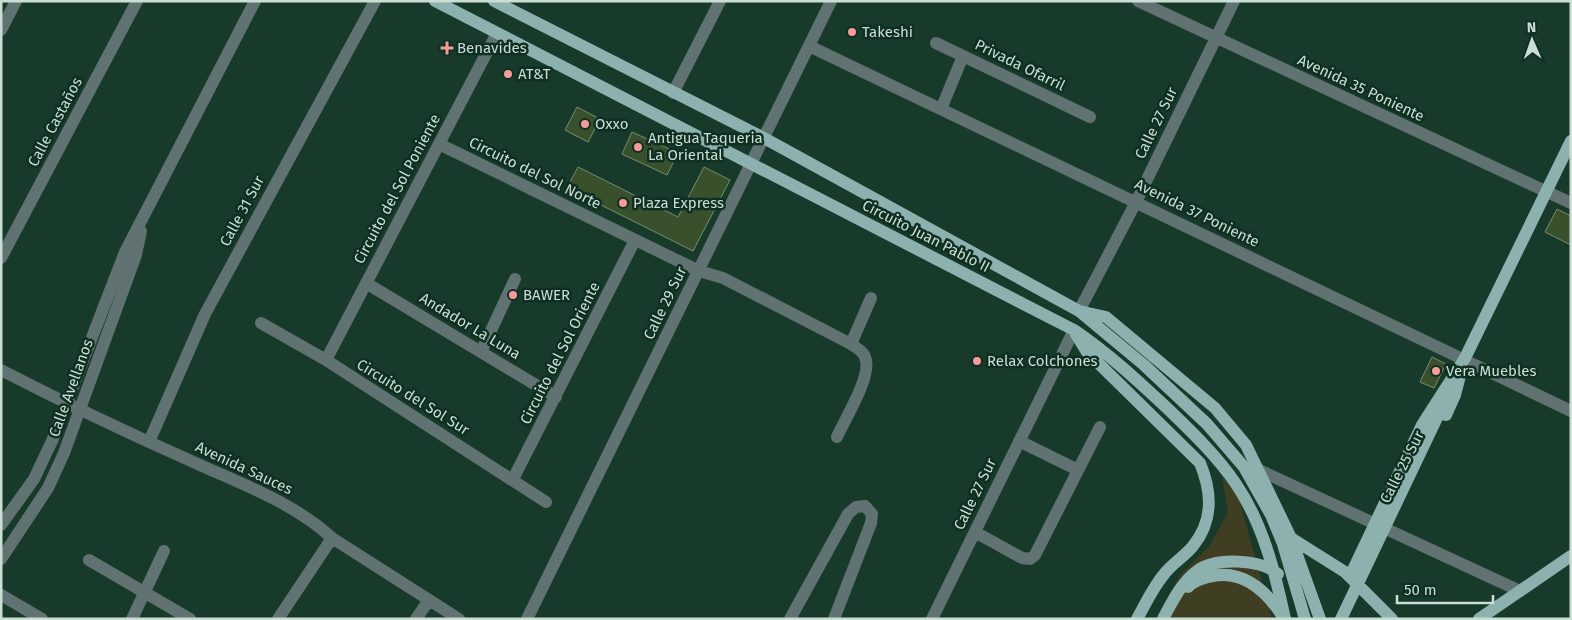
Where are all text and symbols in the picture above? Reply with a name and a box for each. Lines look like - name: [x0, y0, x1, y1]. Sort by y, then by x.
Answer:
- north arrow: [1507, 15, 1557, 65]
- text: N: [1527, 19, 1537, 36]
- place label: Takeshi: [862, 23, 913, 41]
- marker: Takeshi: [846, 26, 858, 38]
- street label: Privada Ofarril: [972, 35, 1069, 95]
- place label: Benavides: [457, 39, 527, 57]
- marker: Benavides: [441, 42, 453, 54]
- street label: Avenida 35 Poniente: [1295, 51, 1427, 125]
- place label: AT&T: [518, 65, 551, 83]
- marker: AT&T: [502, 68, 514, 80]
- street label: Calle Castaños: [24, 74, 86, 170]
- street label: Calle 27 Sur: [1131, 84, 1181, 162]
- street label: Circuito del Sol Poniente: [350, 111, 444, 267]
- place label: Oxxo: [595, 115, 628, 133]
- marker: Oxxo: [579, 118, 591, 130]
- place label: Antigua Taqueria La Oriental: [648, 129, 763, 164]
- street label: Circuito del Sol Norte: [466, 133, 604, 213]
- marker: Antigua Taqueria La Oriental: [632, 141, 644, 153]
- street label: Calle 31 Sur: [216, 172, 268, 249]
- street label: Avenida 37 Poniente: [1132, 175, 1262, 251]
- place label: Plaza Express: [633, 194, 724, 212]
- street label: Circuito Juan Pablo II: [859, 196, 993, 276]
- marker: Plaza Express: [617, 197, 629, 209]
- street label: Calle 29 Sur: [640, 263, 690, 342]
- street label: Circuito del Sol Oriente: [516, 279, 604, 427]
- place label: BAWER: [523, 286, 570, 304]
- street label: Andador La Luna: [416, 289, 524, 363]
- marker: BAWER: [507, 289, 519, 301]
- street label: Calle Avellanos: [45, 337, 97, 439]
- place label: Relax Colchones: [987, 352, 1098, 370]
- street label: Circuito del Sol Sur: [353, 355, 473, 439]
- marker: Relax Colchones: [971, 355, 983, 367]
- place label: Vera Muebles: [1446, 362, 1537, 380]
- marker: Vera Muebles: [1430, 365, 1442, 377]
- street label: Calle 25 Sur: [1376, 428, 1428, 506]
- street label: Avenida Sauces: [192, 438, 296, 498]
- street label: Calle 27 Sur: [950, 455, 1000, 533]
- scale bar: [1397, 572, 1493, 604]
- text: 50 m: [1404, 581, 1437, 599]

